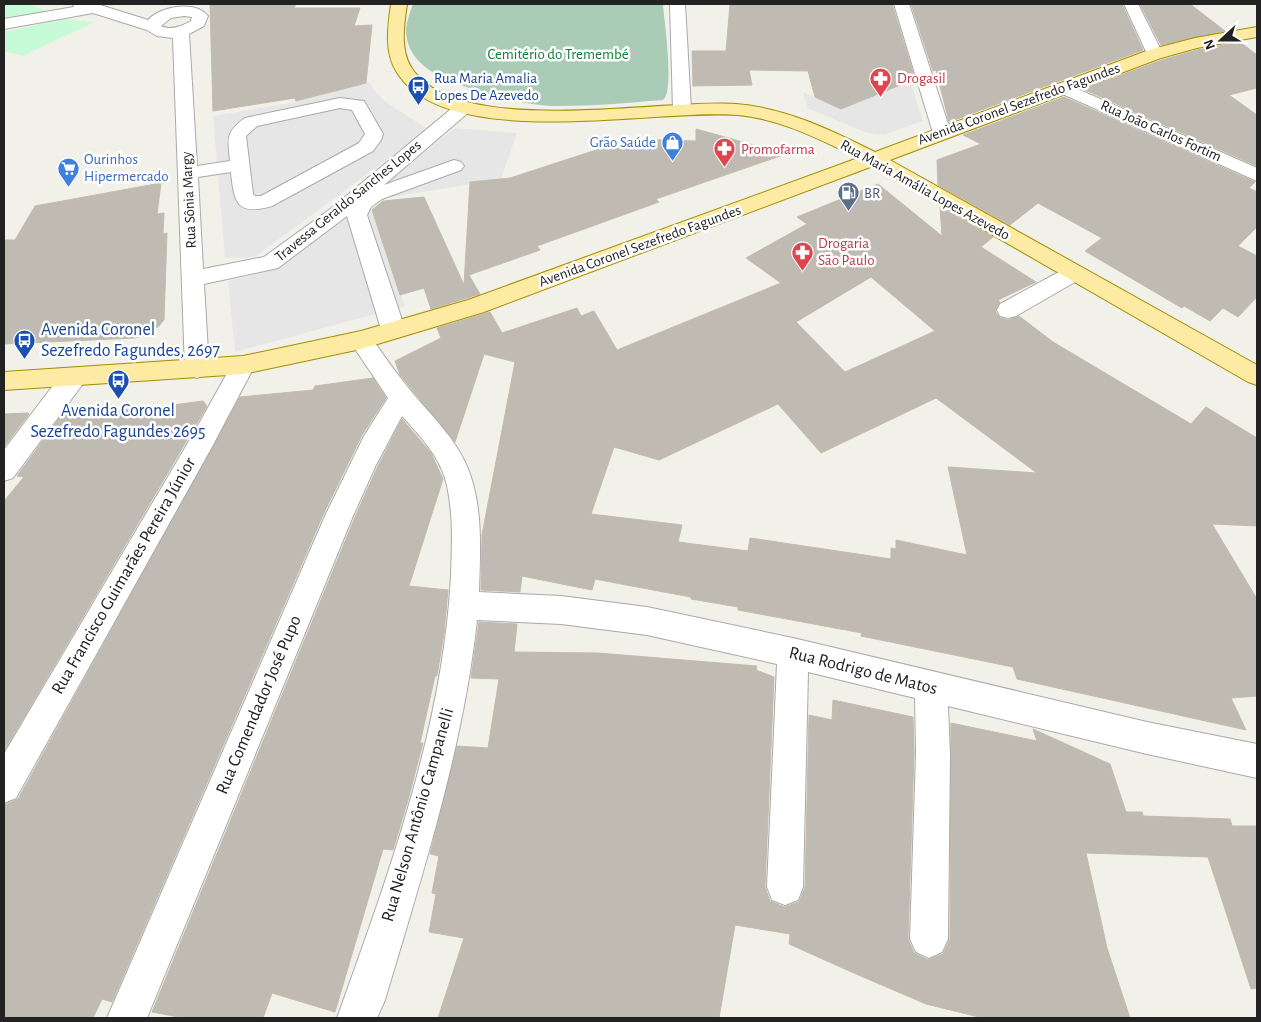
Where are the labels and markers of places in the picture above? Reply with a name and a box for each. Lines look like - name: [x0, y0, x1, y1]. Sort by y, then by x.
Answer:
- pharmacy icon: Drogasil: [869, 66, 893, 97]
- place label: Rua Maria Amalia Lopes De Azevedo: [434, 71, 539, 103]
- place label: Drogasil: [897, 71, 946, 86]
- bus stop icon: Rua Maria Amalia Lopes De Azevedo: [406, 75, 430, 106]
- shop icon: Grão Saúde: [660, 130, 684, 161]
- place label: Grão Saúde: [590, 135, 656, 150]
- pharmacy icon: Promofarma: [713, 137, 737, 168]
- place label: Promofarma: [741, 142, 815, 157]
- place label: Ourinhos Hipermercado: [84, 152, 169, 184]
- supermarket icon: Ourinhos Hipermercado: [56, 156, 80, 187]
- fuel station icon: BR: [836, 181, 860, 212]
- place label: BR: [864, 186, 880, 201]
- place label: Drogaria São Paulo: [818, 236, 875, 268]
- pharmacy icon: Drogaria São Paulo: [790, 240, 814, 271]
- place label: Avenida Coronel Sezefredo Fagundes, 2697: [41, 321, 220, 360]
- bus stop icon: Avenida Coronel Sezefredo Fagundes, 2697: [13, 328, 37, 359]
- bus stop icon: Avenida Coronel Sezefredo Fagundes 2695: [106, 369, 130, 400]
- place label: Avenida Coronel Sezefredo Fagundes 2695: [30, 402, 206, 441]

